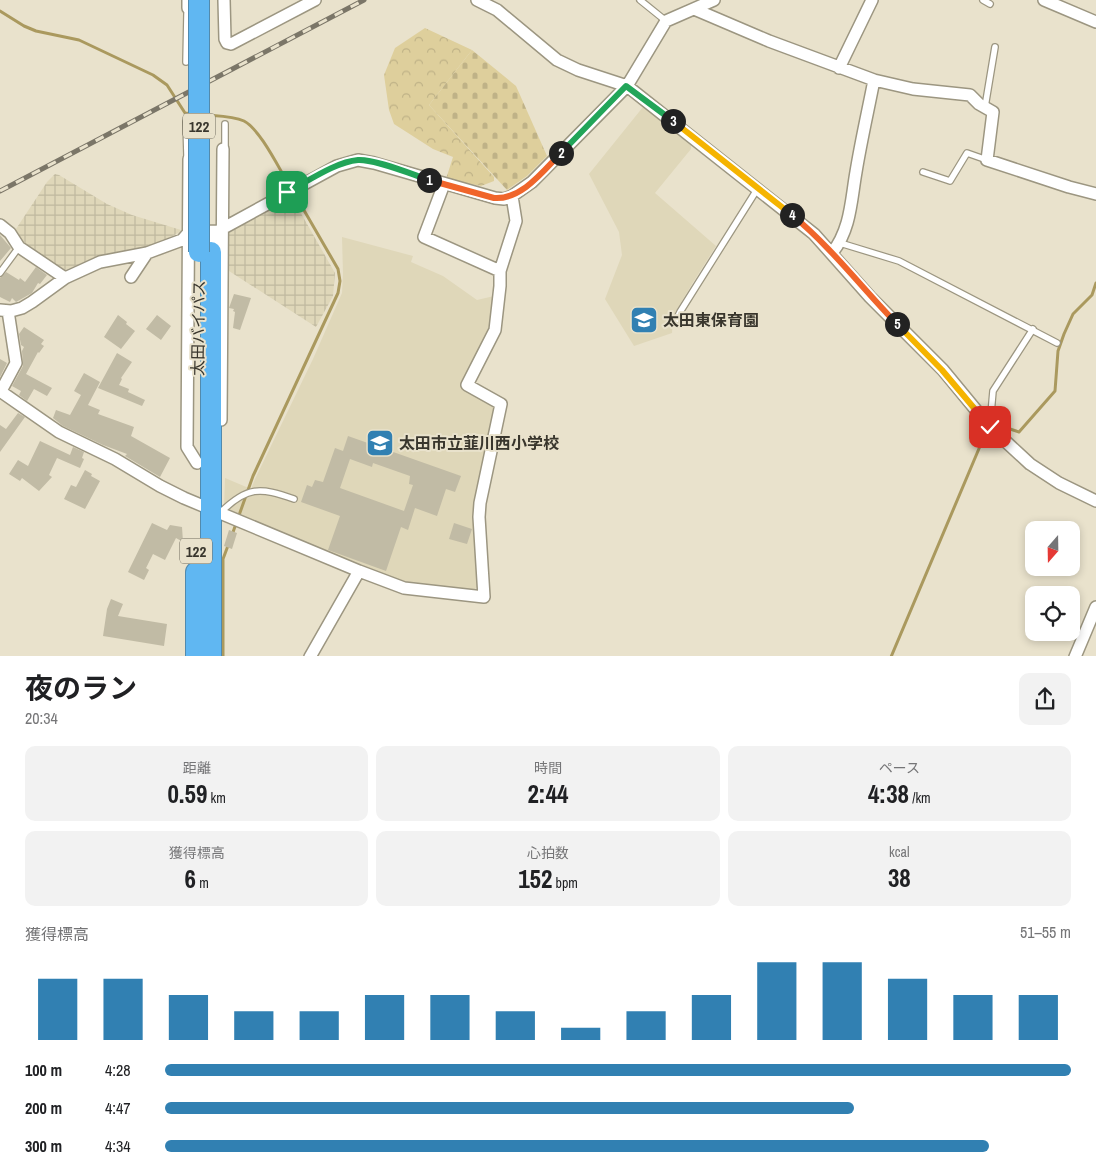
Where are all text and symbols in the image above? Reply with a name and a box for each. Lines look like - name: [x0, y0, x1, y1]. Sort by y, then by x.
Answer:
- pin: 3: [660, 108, 686, 134]
- text: 3: [670, 112, 677, 130]
- road number: 122: [183, 114, 215, 138]
- pin: 2: [548, 140, 574, 166]
- text: 2: [558, 144, 565, 162]
- pin: 1: [416, 168, 442, 192]
- pin: [266, 171, 308, 213]
- text: 1: [426, 171, 433, 189]
- icon: arrive: [273, 178, 301, 206]
- pin: 4: [780, 202, 804, 228]
- text: 4: [789, 206, 796, 224]
- street label: 太田バイパス: [186, 280, 210, 376]
- school or university icon: 太田東保育園: [629, 305, 659, 335]
- place label: 太田東保育園: [663, 309, 759, 331]
- pin: 5: [884, 312, 910, 336]
- text: 5: [894, 315, 901, 333]
- pin: [969, 406, 1011, 448]
- icon: check: [976, 413, 1004, 441]
- school or university icon: 太田市立韮川西小学校: [365, 428, 395, 458]
- place label: 太田市立韮川西小学校: [399, 432, 559, 454]
- north arrow: [1025, 521, 1080, 576]
- map controls: [1025, 521, 1080, 641]
- road number: 122: [180, 538, 212, 564]
- button: locate: [1025, 586, 1080, 641]
- text: 夜のラン: [25, 669, 137, 707]
- button: share: [1019, 673, 1071, 725]
- text: 20:34: [25, 707, 58, 729]
- text: 距離: [183, 759, 211, 777]
- text: 時間: [534, 759, 562, 777]
- text: ペース: [879, 759, 920, 777]
- text: 0.59: [167, 777, 207, 811]
- text: 2:44: [527, 777, 569, 811]
- text: 4:38: [868, 777, 909, 811]
- text: km: [207, 789, 226, 807]
- text: /km: [909, 789, 931, 807]
- text: kcal: [889, 843, 910, 861]
- text: 獲得標高: [169, 844, 225, 862]
- text: 心拍数: [527, 844, 569, 862]
- text: 38: [888, 861, 911, 895]
- text: 6: [185, 862, 196, 896]
- text: 152: [518, 862, 552, 896]
- text: m: [196, 874, 209, 892]
- text: bpm: [552, 874, 578, 892]
- text: 51–55 m: [1020, 921, 1071, 943]
- text: 獲得標高: [25, 923, 89, 945]
- text: 100 m: [25, 1059, 62, 1081]
- text: 4:28: [105, 1059, 131, 1081]
- text: 200 m: [25, 1097, 62, 1119]
- text: 4:47: [105, 1097, 131, 1119]
- text: 300 m: [25, 1135, 62, 1157]
- text: 4:34: [105, 1135, 131, 1157]

